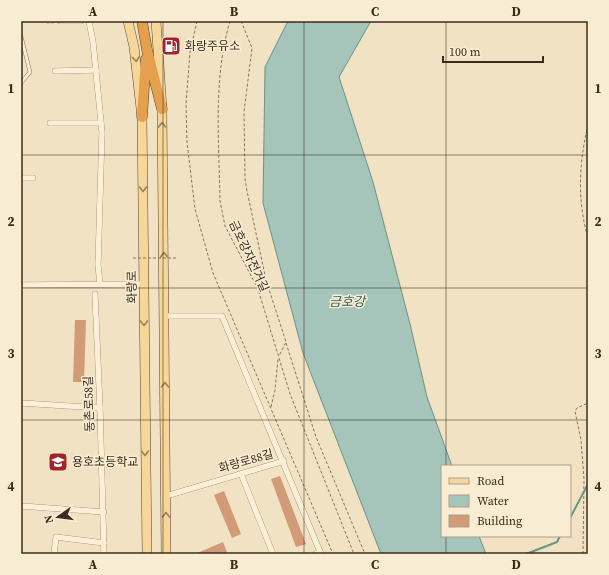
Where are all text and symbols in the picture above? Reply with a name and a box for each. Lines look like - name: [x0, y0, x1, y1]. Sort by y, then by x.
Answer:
- text: A: [89, 3, 98, 20]
- text: B: [230, 3, 239, 20]
- text: C: [371, 3, 379, 20]
- text: D: [511, 3, 521, 20]
- fuel station icon: 화랑주유소: [160, 35, 182, 57]
- place label: 화랑주유소: [185, 38, 240, 54]
- scale bar: [443, 38, 543, 64]
- text: 100 m: [449, 44, 481, 60]
- one-way arrow: [131, 56, 140, 62]
- text: 1: [7, 80, 15, 97]
- text: 1: [594, 80, 602, 97]
- one-way arrow: [158, 122, 167, 128]
- one-way arrow: [139, 186, 147, 192]
- text: 2: [7, 213, 15, 230]
- text: 2: [594, 213, 602, 230]
- street label: 금호강자전거길: [225, 218, 273, 294]
- one-way arrow: [160, 252, 168, 258]
- street label: 화랑로: [124, 270, 140, 304]
- water label: 금호강: [329, 293, 367, 310]
- one-way arrow: [140, 320, 148, 326]
- text: 3: [7, 345, 15, 362]
- text: 3: [594, 345, 602, 362]
- street label: 동촌로58길: [80, 376, 98, 432]
- one-way arrow: [161, 382, 169, 388]
- street label: 화랑로88길: [217, 446, 275, 476]
- one-way arrow: [141, 450, 150, 456]
- school or university icon: 용호초등학교: [47, 451, 69, 473]
- place label: 용호초등학교: [72, 454, 138, 470]
- legend: [441, 465, 571, 537]
- text: Road: [477, 473, 504, 489]
- text: 4: [7, 478, 15, 495]
- text: 4: [594, 478, 602, 495]
- text: Water: [477, 493, 509, 509]
- north arrow: [38, 497, 78, 537]
- one-way arrow: [162, 512, 170, 518]
- text: Building: [477, 513, 522, 529]
- text: N: [41, 514, 57, 525]
- text: A: [89, 556, 98, 573]
- text: B: [230, 556, 239, 573]
- text: C: [371, 556, 379, 573]
- text: D: [511, 556, 521, 573]

